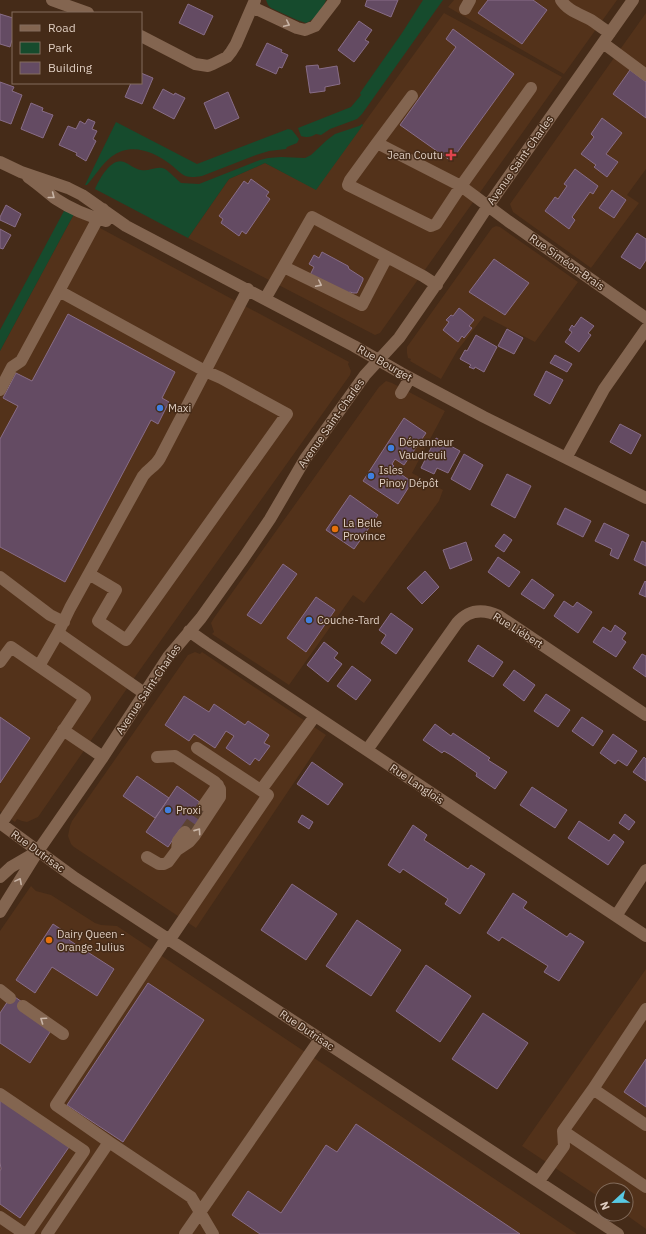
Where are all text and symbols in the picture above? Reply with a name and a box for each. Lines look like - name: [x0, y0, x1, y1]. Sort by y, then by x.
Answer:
- legend: [12, 12, 142, 84]
- one-way arrow: [283, 19, 291, 27]
- text: Road: [48, 20, 76, 35]
- text: Park: [48, 40, 73, 55]
- text: Building: [48, 60, 93, 75]
- street label: Avenue Saint-Charles: [484, 112, 556, 208]
- place label: Jean Coutu: [387, 148, 443, 162]
- marker: Jean Coutu: [446, 150, 456, 160]
- one-way arrow: [47, 191, 54, 198]
- street label: Rue Siméon-Brais: [527, 231, 607, 293]
- one-way arrow: [314, 279, 322, 287]
- street label: Rue Bourget: [355, 342, 415, 384]
- street label: Avenue Saint-Charles: [295, 375, 367, 471]
- place label: Maxi: [168, 401, 191, 415]
- marker: Maxi: [155, 403, 165, 413]
- place label: Dépanneur Vaudreuil: [399, 435, 454, 462]
- marker: Dépanneur Vaudreuil: [386, 443, 396, 453]
- place label: Isles Pinoy Dépôt: [379, 463, 439, 490]
- marker: Isles Pinoy Dépôt: [366, 471, 376, 481]
- place label: La Belle Province: [343, 516, 386, 543]
- marker: La Belle Province: [330, 524, 340, 534]
- street label: Rue Liébert: [490, 609, 546, 651]
- place label: Couche-Tard: [317, 613, 380, 627]
- marker: Couche-Tard: [304, 615, 314, 625]
- street label: Avenue Saint-Charles: [113, 641, 183, 737]
- street label: Rue Langlois: [387, 761, 447, 807]
- place label: Proxi: [176, 803, 201, 817]
- marker: Proxi: [163, 805, 173, 815]
- street label: Rue Dutrisac: [8, 827, 68, 875]
- one-way arrow: [193, 828, 200, 835]
- one-way arrow: [14, 878, 22, 886]
- place label: Dairy Queen - Orange Julius: [57, 927, 125, 954]
- marker: Dairy Queen - Orange Julius: [44, 935, 54, 945]
- street label: Rue Dutrisac: [277, 1007, 337, 1054]
- one-way arrow: [40, 1017, 47, 1025]
- north arrow: [594, 1182, 634, 1222]
- text: N: [597, 1199, 613, 1212]

